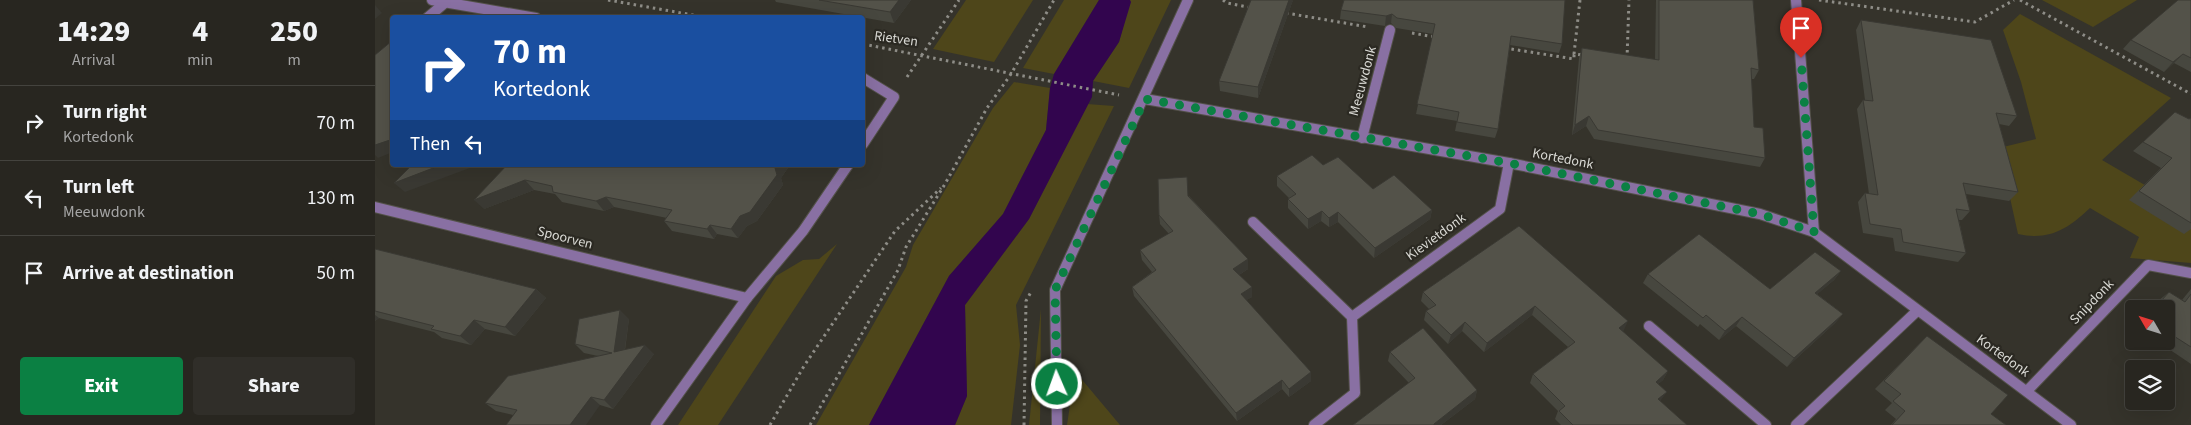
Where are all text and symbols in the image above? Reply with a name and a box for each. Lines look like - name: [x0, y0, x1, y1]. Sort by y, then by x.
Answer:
- pin: [1780, 7, 1822, 58]
- text: 14:29: [57, 10, 130, 53]
- text: 4: [192, 10, 208, 53]
- text: 250: [270, 10, 318, 53]
- icon: arrive: [1787, 14, 1815, 42]
- street label: Rietven: [873, 26, 919, 52]
- text: 70 m: [493, 27, 567, 77]
- icon: right: [410, 35, 475, 100]
- street label: Meeuwdonk: [1344, 44, 1382, 118]
- text: Arrival: [72, 49, 115, 71]
- text: min: [187, 49, 213, 71]
- text: m: [287, 49, 301, 71]
- text: Kortedonk: [493, 73, 590, 105]
- text: Turn right: [63, 99, 147, 126]
- icon: right: [20, 109, 48, 137]
- text: 70 m: [317, 110, 355, 137]
- text: Kortedonk: [63, 126, 134, 148]
- icon: left: [460, 130, 488, 158]
- text: Then: [410, 131, 450, 158]
- street label: Kortedonk: [1531, 143, 1595, 175]
- text: Turn left: [63, 174, 134, 201]
- icon: left: [20, 184, 48, 212]
- text: 130 m: [307, 185, 355, 212]
- text: Meeuwdonk: [63, 201, 145, 223]
- street label: Kievietdonk: [1402, 208, 1470, 266]
- street label: Spoorven: [535, 221, 595, 255]
- icon: arrive: [20, 259, 48, 287]
- text: Arrive at destination: [63, 260, 234, 287]
- text: 50 m: [317, 260, 355, 287]
- street label: Snipdonk: [2065, 275, 2119, 329]
- north arrow: [2125, 300, 2175, 350]
- map controls: [2125, 300, 2175, 410]
- street label: Kortedonk: [1972, 330, 2034, 382]
- button: Exit: [20, 357, 183, 415]
- button: Share: [193, 357, 355, 415]
- position arrow: [1030, 357, 1082, 409]
- button: layers: [2125, 360, 2175, 410]

